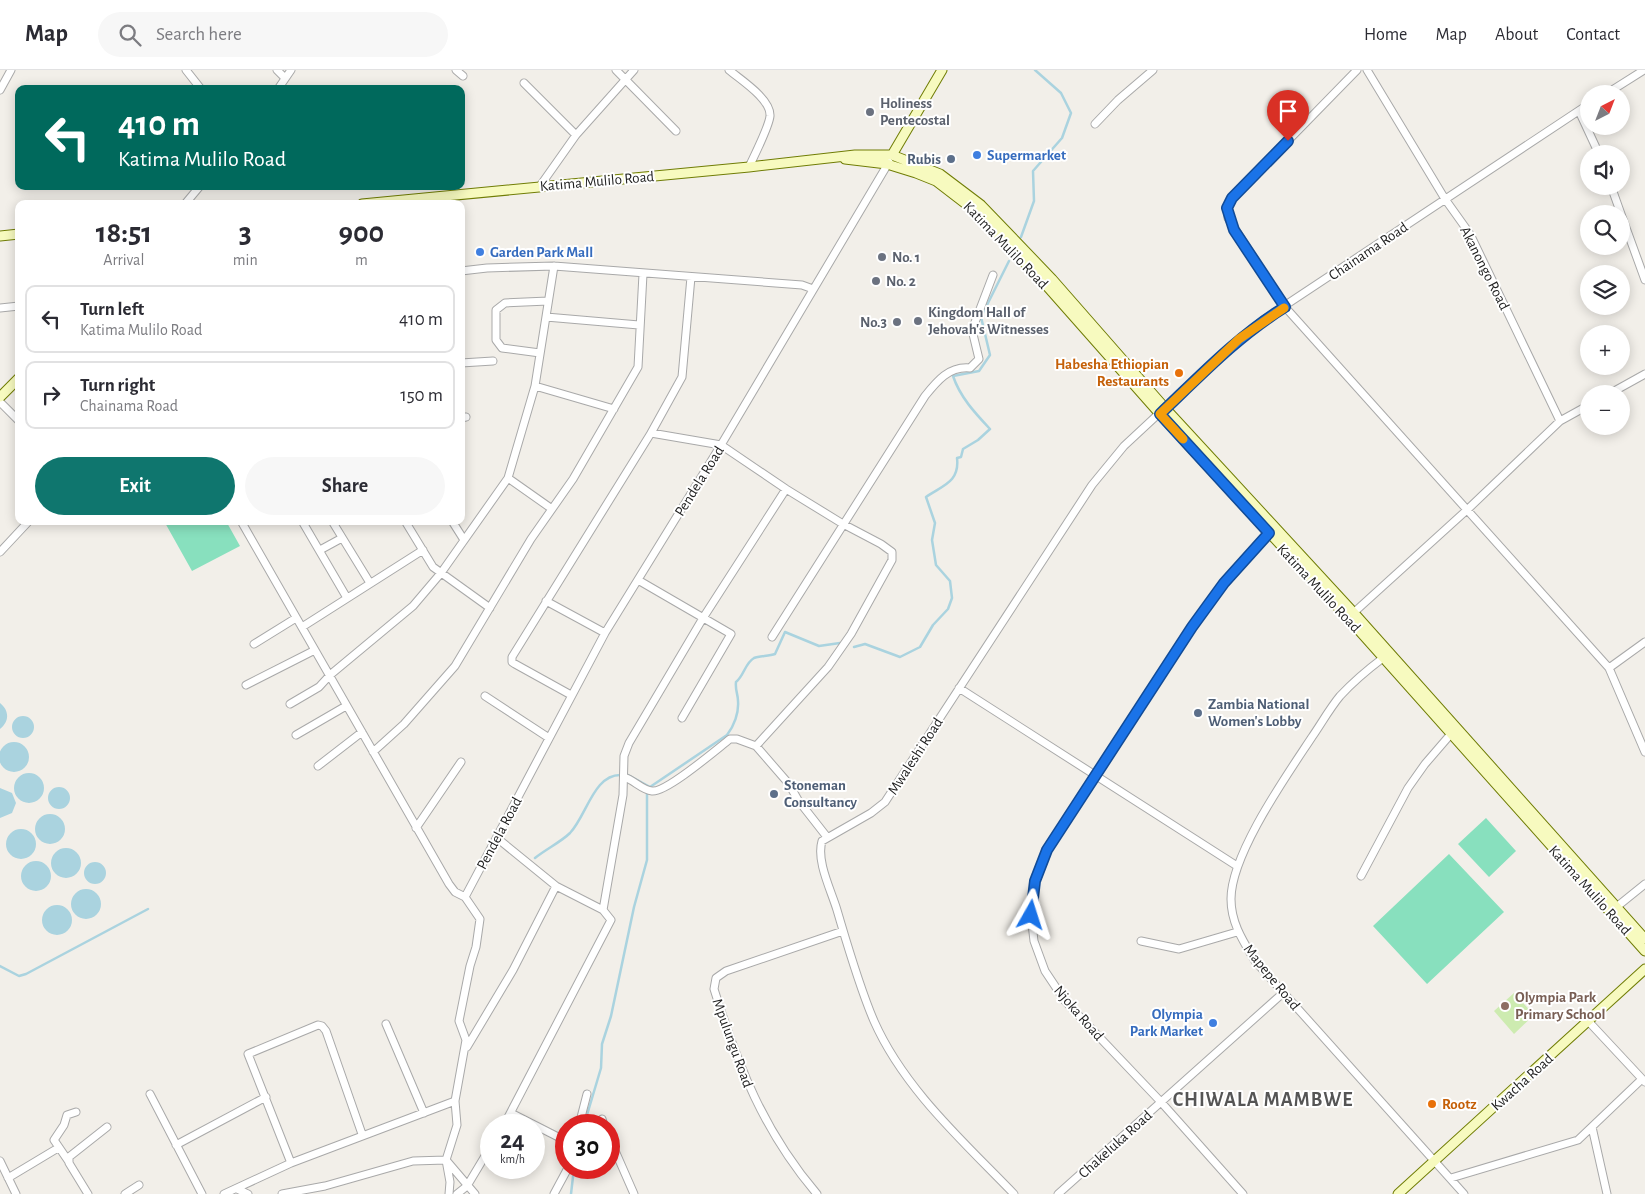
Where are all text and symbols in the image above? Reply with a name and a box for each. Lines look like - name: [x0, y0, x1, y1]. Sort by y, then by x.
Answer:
- search box: [98, 12, 448, 57]
- icon: search: [116, 21, 144, 49]
- text: Map: [25, 22, 68, 46]
- text: Search here: [156, 25, 242, 44]
- text: Home: [1364, 26, 1407, 44]
- text: Map: [1435, 26, 1467, 44]
- text: About: [1495, 26, 1538, 44]
- text: Contact: [1566, 26, 1620, 44]
- north arrow: [1580, 85, 1630, 135]
- map controls: [1580, 85, 1630, 435]
- pin: [1267, 90, 1309, 141]
- place label: Holiness Pentecostal: [880, 96, 950, 128]
- icon: arrive: [1274, 97, 1302, 125]
- icon: left: [35, 105, 100, 170]
- marker: Holiness Pentecostal: [864, 106, 876, 118]
- text: 410 m: [118, 107, 200, 142]
- button: sound: [1580, 145, 1630, 195]
- text: Katima Mulilo Road: [118, 148, 286, 170]
- place label: Supermarket: [987, 148, 1066, 163]
- marker: Supermarket: [971, 149, 983, 161]
- place label: Rubis: [907, 152, 941, 167]
- marker: Rubis: [945, 153, 957, 165]
- street label: Katima Mulilo Road: [539, 169, 655, 194]
- street label: Katima Mulilo Road: [960, 199, 1051, 292]
- button: search: [1580, 205, 1630, 255]
- text: 18:51: [96, 218, 152, 248]
- text: 3: [239, 218, 252, 248]
- text: 900: [338, 218, 384, 248]
- street label: Chainama Road: [1326, 219, 1411, 283]
- street label: Akanongo Road: [1457, 224, 1512, 313]
- place label: Garden Park Mall: [490, 245, 593, 260]
- marker: Garden Park Mall: [474, 246, 486, 258]
- place label: No. 1: [892, 250, 920, 265]
- marker: No. 1: [876, 251, 888, 263]
- text: Arrival: [103, 252, 144, 268]
- text: min: [233, 252, 258, 268]
- text: m: [355, 252, 368, 268]
- button: layers: [1580, 265, 1630, 315]
- place label: No. 2: [886, 274, 916, 289]
- marker: No. 2: [870, 275, 882, 287]
- text: Turn left: [80, 300, 144, 319]
- icon: left: [37, 305, 65, 333]
- place label: Kingdom Hall of Jehovah's Witnesses: [928, 305, 1049, 337]
- text: 410 m: [399, 310, 443, 329]
- place label: No.3: [860, 315, 887, 330]
- marker: Kingdom Hall of Jehovah's Witnesses: [912, 315, 924, 327]
- marker: No.3: [891, 316, 903, 328]
- text: Katima Mulilo Road: [80, 322, 202, 338]
- button: +: [1580, 325, 1630, 375]
- place label: Habesha Ethiopian Restaurants: [1055, 357, 1169, 389]
- marker: Habesha Ethiopian Restaurants: [1173, 367, 1185, 379]
- text: Turn right: [80, 376, 155, 395]
- icon: right: [37, 381, 65, 409]
- button: −: [1580, 385, 1630, 435]
- text: 150 m: [400, 386, 443, 405]
- text: Chainama Road: [80, 398, 178, 414]
- street label: Pendela Road: [672, 443, 727, 519]
- button: Exit: [35, 457, 235, 515]
- button: Share: [245, 457, 445, 515]
- street label: Katima Mulilo Road: [1274, 541, 1363, 636]
- place label: Zambia National Women's Lobby: [1208, 697, 1309, 729]
- marker: Zambia National Women's Lobby: [1192, 707, 1204, 719]
- street label: Mwaleshi Road: [885, 715, 946, 797]
- place label: Stoneman Consultancy: [784, 778, 857, 810]
- marker: Stoneman Consultancy: [768, 788, 780, 800]
- street label: Pendela Road: [474, 794, 525, 872]
- street label: Katima Mulilo Road: [1546, 843, 1634, 938]
- position arrow: [1004, 888, 1056, 940]
- street label: Mapepe Road: [1241, 941, 1303, 1013]
- street label: Njoka Road: [1051, 983, 1107, 1044]
- place label: Olympia Park Primary School: [1515, 990, 1606, 1022]
- street label: Mpulungu Road: [710, 997, 756, 1090]
- marker: Olympia Park Primary School: [1499, 1000, 1511, 1012]
- place label: Olympia Park Market: [1130, 1007, 1203, 1039]
- marker: Olympia Park Market: [1207, 1017, 1219, 1029]
- street label: Kwacha Road: [1489, 1051, 1556, 1114]
- district label: CHIWALA MAMBWE: [1173, 1090, 1353, 1110]
- place label: Rootz: [1442, 1097, 1477, 1112]
- marker: Rootz: [1426, 1098, 1438, 1110]
- street label: Chakeluka Road: [1076, 1107, 1155, 1181]
- speed limit sign: 30: [555, 1114, 620, 1179]
- text: 24: [500, 1128, 525, 1153]
- text: km/h: [500, 1153, 525, 1165]

